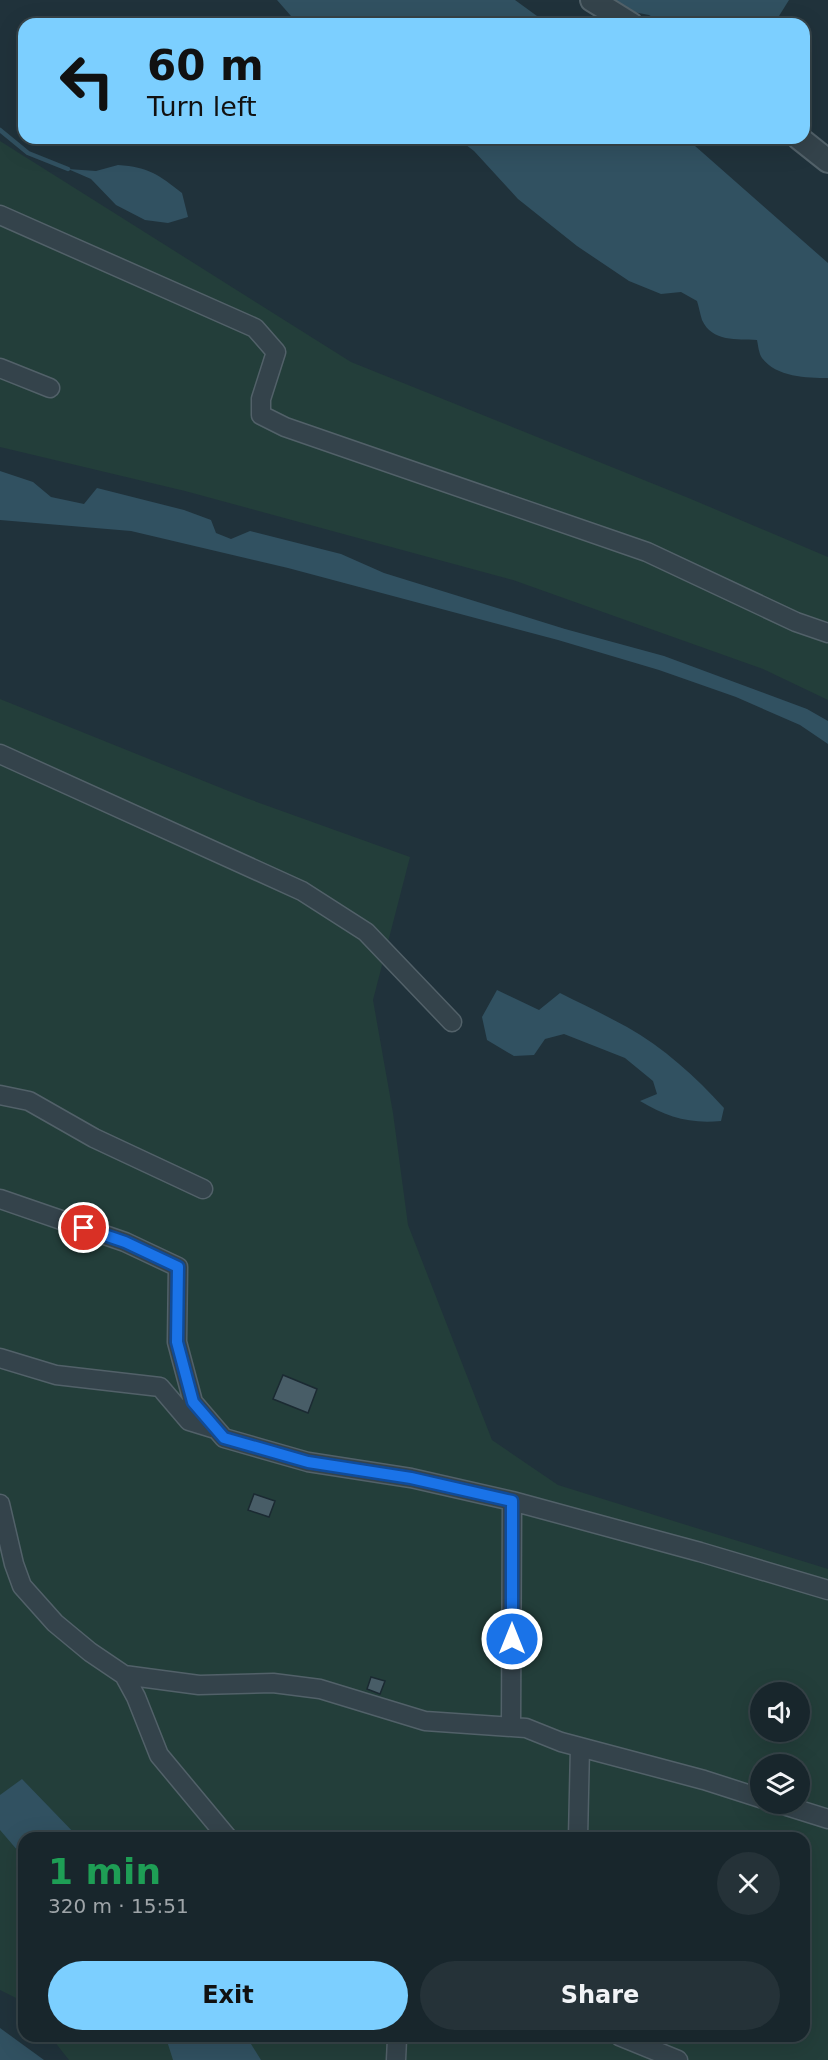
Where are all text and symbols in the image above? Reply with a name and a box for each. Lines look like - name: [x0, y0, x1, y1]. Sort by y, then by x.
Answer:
- text: 60 m: [147, 41, 264, 90]
- icon: left: [48, 42, 126, 120]
- text: Turn left: [147, 91, 257, 122]
- pin: [58, 1202, 109, 1253]
- icon: arrive: [67, 1211, 100, 1244]
- position arrow: [480, 1607, 544, 1671]
- map controls: [750, 1682, 810, 1814]
- button: sound: [750, 1682, 810, 1742]
- button: layers: [750, 1754, 810, 1814]
- text: 1 min: [48, 1851, 161, 1892]
- button: close: [717, 1852, 780, 1915]
- text: 320 m · 15:51: [48, 1894, 189, 1918]
- button: Exit: [48, 1961, 408, 2030]
- button: Share: [420, 1961, 780, 2030]

